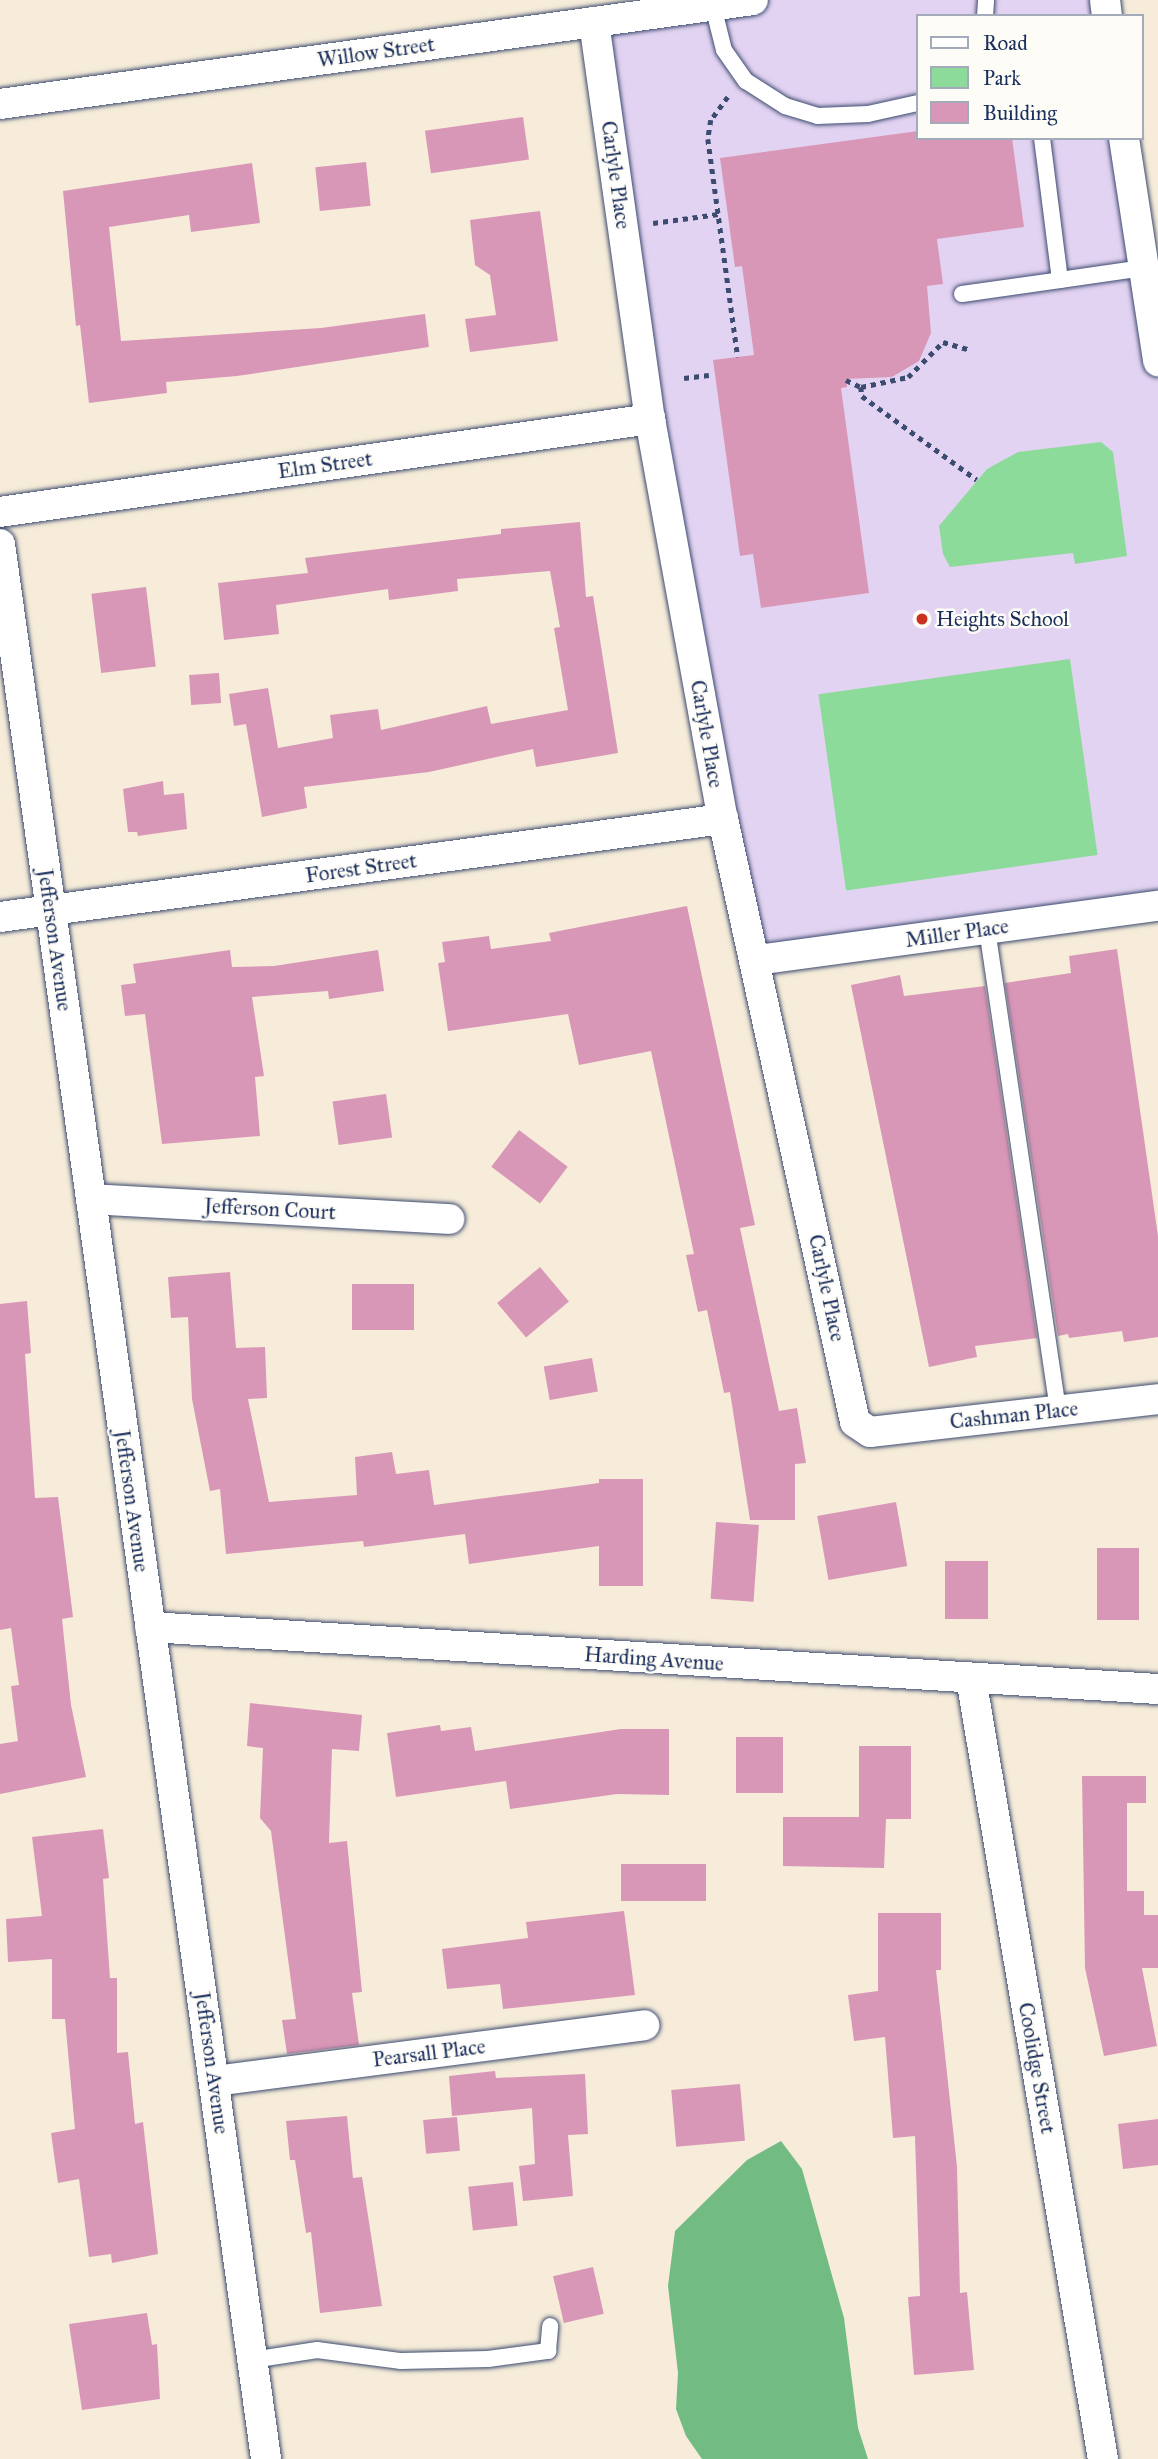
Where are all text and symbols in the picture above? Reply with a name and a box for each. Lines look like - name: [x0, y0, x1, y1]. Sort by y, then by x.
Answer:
- legend: [916, 14, 1144, 140]
- text: Road: [983, 30, 1028, 56]
- street label: Willow Street: [316, 31, 436, 73]
- text: Park: [983, 65, 1021, 91]
- text: Building: [983, 100, 1057, 126]
- street label: Carlyle Place: [596, 119, 636, 231]
- street label: Elm Street: [276, 446, 374, 484]
- place label: Heights School: [936, 606, 1069, 632]
- marker: Heights School: [914, 611, 930, 627]
- street label: Carlyle Place: [685, 678, 729, 790]
- street label: Forest Street: [304, 848, 418, 888]
- street label: Jefferson Avenue: [33, 867, 77, 1013]
- street label: Miller Place: [904, 913, 1010, 953]
- street label: Jefferson Court: [204, 1193, 336, 1225]
- street label: Carlyle Place: [803, 1232, 851, 1344]
- street label: Cashman Place: [948, 1396, 1080, 1434]
- street label: Jefferson Avenue: [110, 1428, 154, 1574]
- street label: Harding Avenue: [583, 1642, 725, 1676]
- street label: Jefferson Avenue: [190, 1990, 234, 2136]
- street label: Coolidge Street: [1013, 2000, 1061, 2136]
- street label: Pearsall Place: [371, 2034, 487, 2072]

